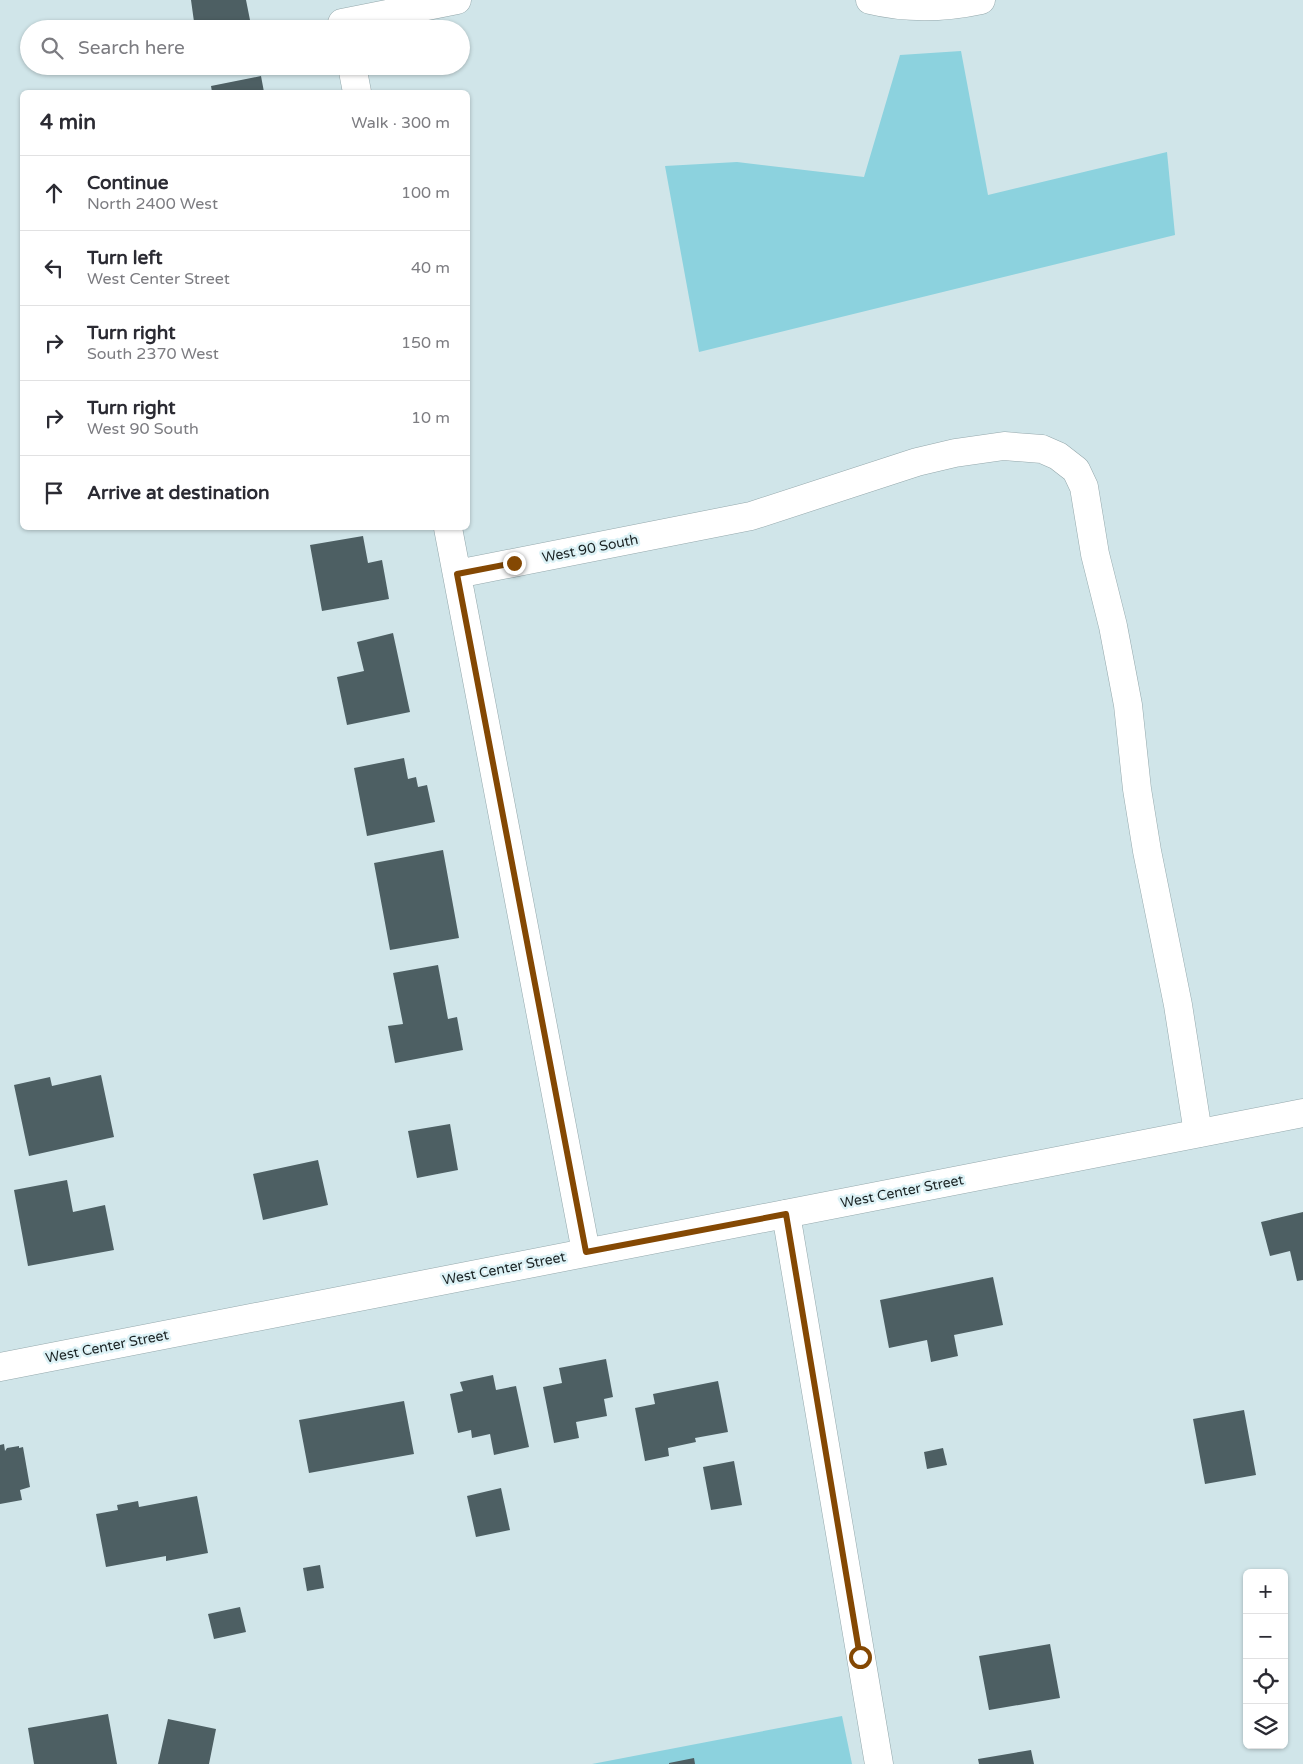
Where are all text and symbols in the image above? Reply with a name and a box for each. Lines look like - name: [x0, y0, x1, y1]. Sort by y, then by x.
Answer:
- search box: [20, 20, 470, 75]
- icon: search: [38, 34, 66, 62]
- text: Search here: [78, 37, 185, 59]
- text: 4 min: [40, 110, 96, 135]
- text: Walk · 300 m: [351, 113, 450, 133]
- text: Continue: [87, 172, 169, 194]
- icon: ahead: [40, 179, 68, 207]
- text: 100 m: [401, 183, 450, 203]
- text: North 2400 West: [87, 194, 218, 214]
- text: Turn left: [87, 247, 163, 269]
- icon: left: [40, 254, 68, 282]
- text: 40 m: [411, 258, 450, 278]
- text: West Center Street: [87, 269, 230, 289]
- text: Turn right: [87, 322, 175, 344]
- icon: right: [40, 329, 68, 357]
- text: 150 m: [401, 333, 450, 353]
- text: South 2370 West: [87, 344, 219, 364]
- text: Turn right: [87, 397, 175, 419]
- icon: right: [40, 404, 68, 432]
- text: 10 m: [411, 408, 450, 428]
- text: West 90 South: [87, 419, 199, 439]
- icon: arrive: [40, 479, 68, 507]
- text: Arrive at destination: [87, 482, 270, 504]
- street label: West 90 South: [540, 531, 640, 566]
- route end: [503, 552, 526, 575]
- street label: West Center Street: [839, 1171, 966, 1212]
- street label: West Center Street: [441, 1248, 568, 1289]
- street label: West Center Street: [44, 1326, 171, 1367]
- map controls: [1243, 1569, 1288, 1749]
- button: +: [1243, 1569, 1288, 1614]
- button: −: [1243, 1614, 1288, 1659]
- route start: [849, 1646, 872, 1669]
- button: locate: [1243, 1659, 1288, 1704]
- button: layers: [1243, 1704, 1288, 1749]

